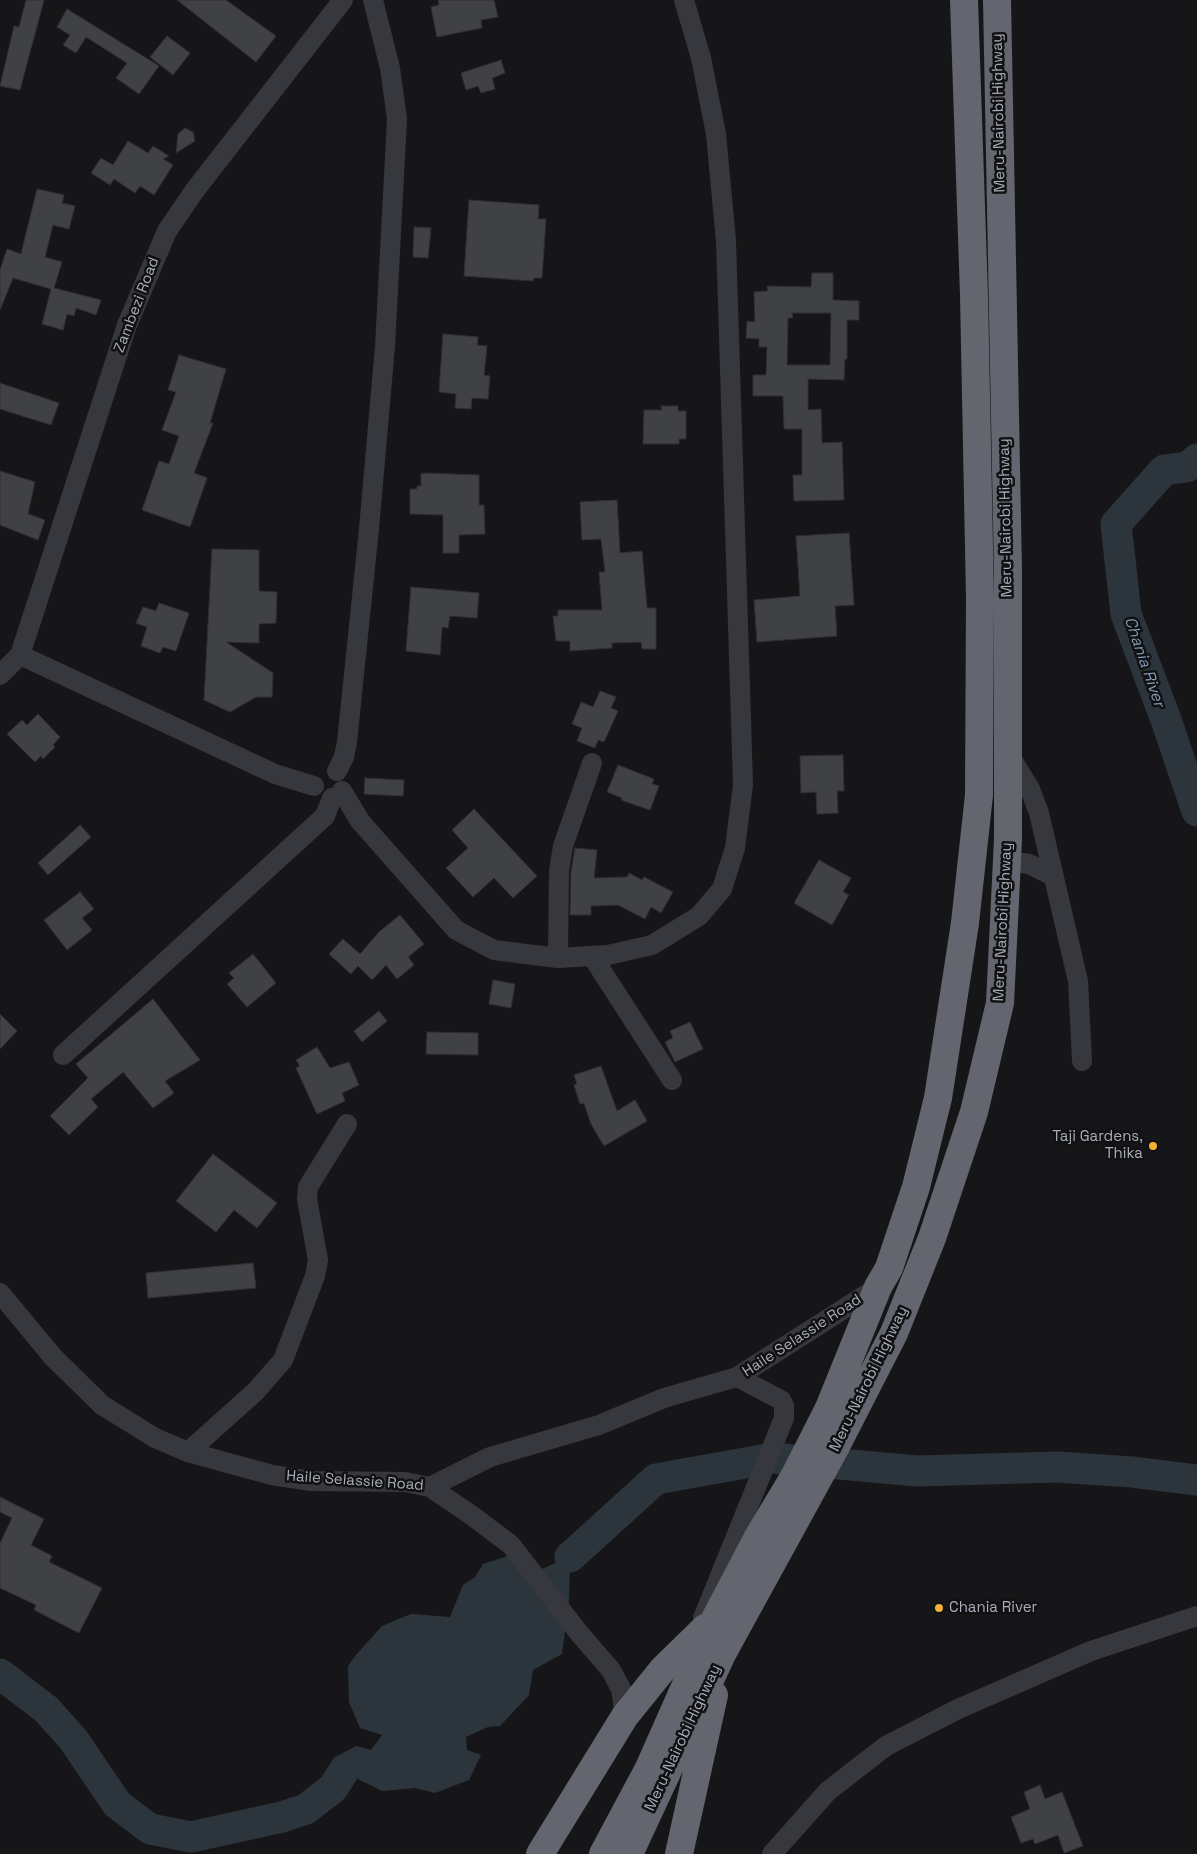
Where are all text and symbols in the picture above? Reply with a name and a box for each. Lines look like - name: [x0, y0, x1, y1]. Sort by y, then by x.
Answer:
- street label: Meru-Nairobi Highway: [989, 33, 1009, 193]
- street label: Zambezi Road: [111, 255, 163, 355]
- street label: Meru-Nairobi Highway: [996, 438, 1016, 598]
- water label: Chania River: [1120, 614, 1168, 710]
- street label: Meru-Nairobi Highway: [990, 842, 1016, 1002]
- place label: Taji Gardens, Thika: [1052, 1128, 1143, 1163]
- marker: Taji Gardens, Thika: [1147, 1140, 1159, 1152]
- street label: Haile Selassie Road: [739, 1291, 865, 1381]
- street label: Meru-Nairobi Highway: [826, 1303, 912, 1455]
- street label: Haile Selassie Road: [286, 1467, 424, 1495]
- place label: Chania River: [949, 1599, 1037, 1617]
- marker: Chania River: [933, 1602, 945, 1614]
- street label: Meru-Nairobi Highway: [641, 1662, 725, 1814]

